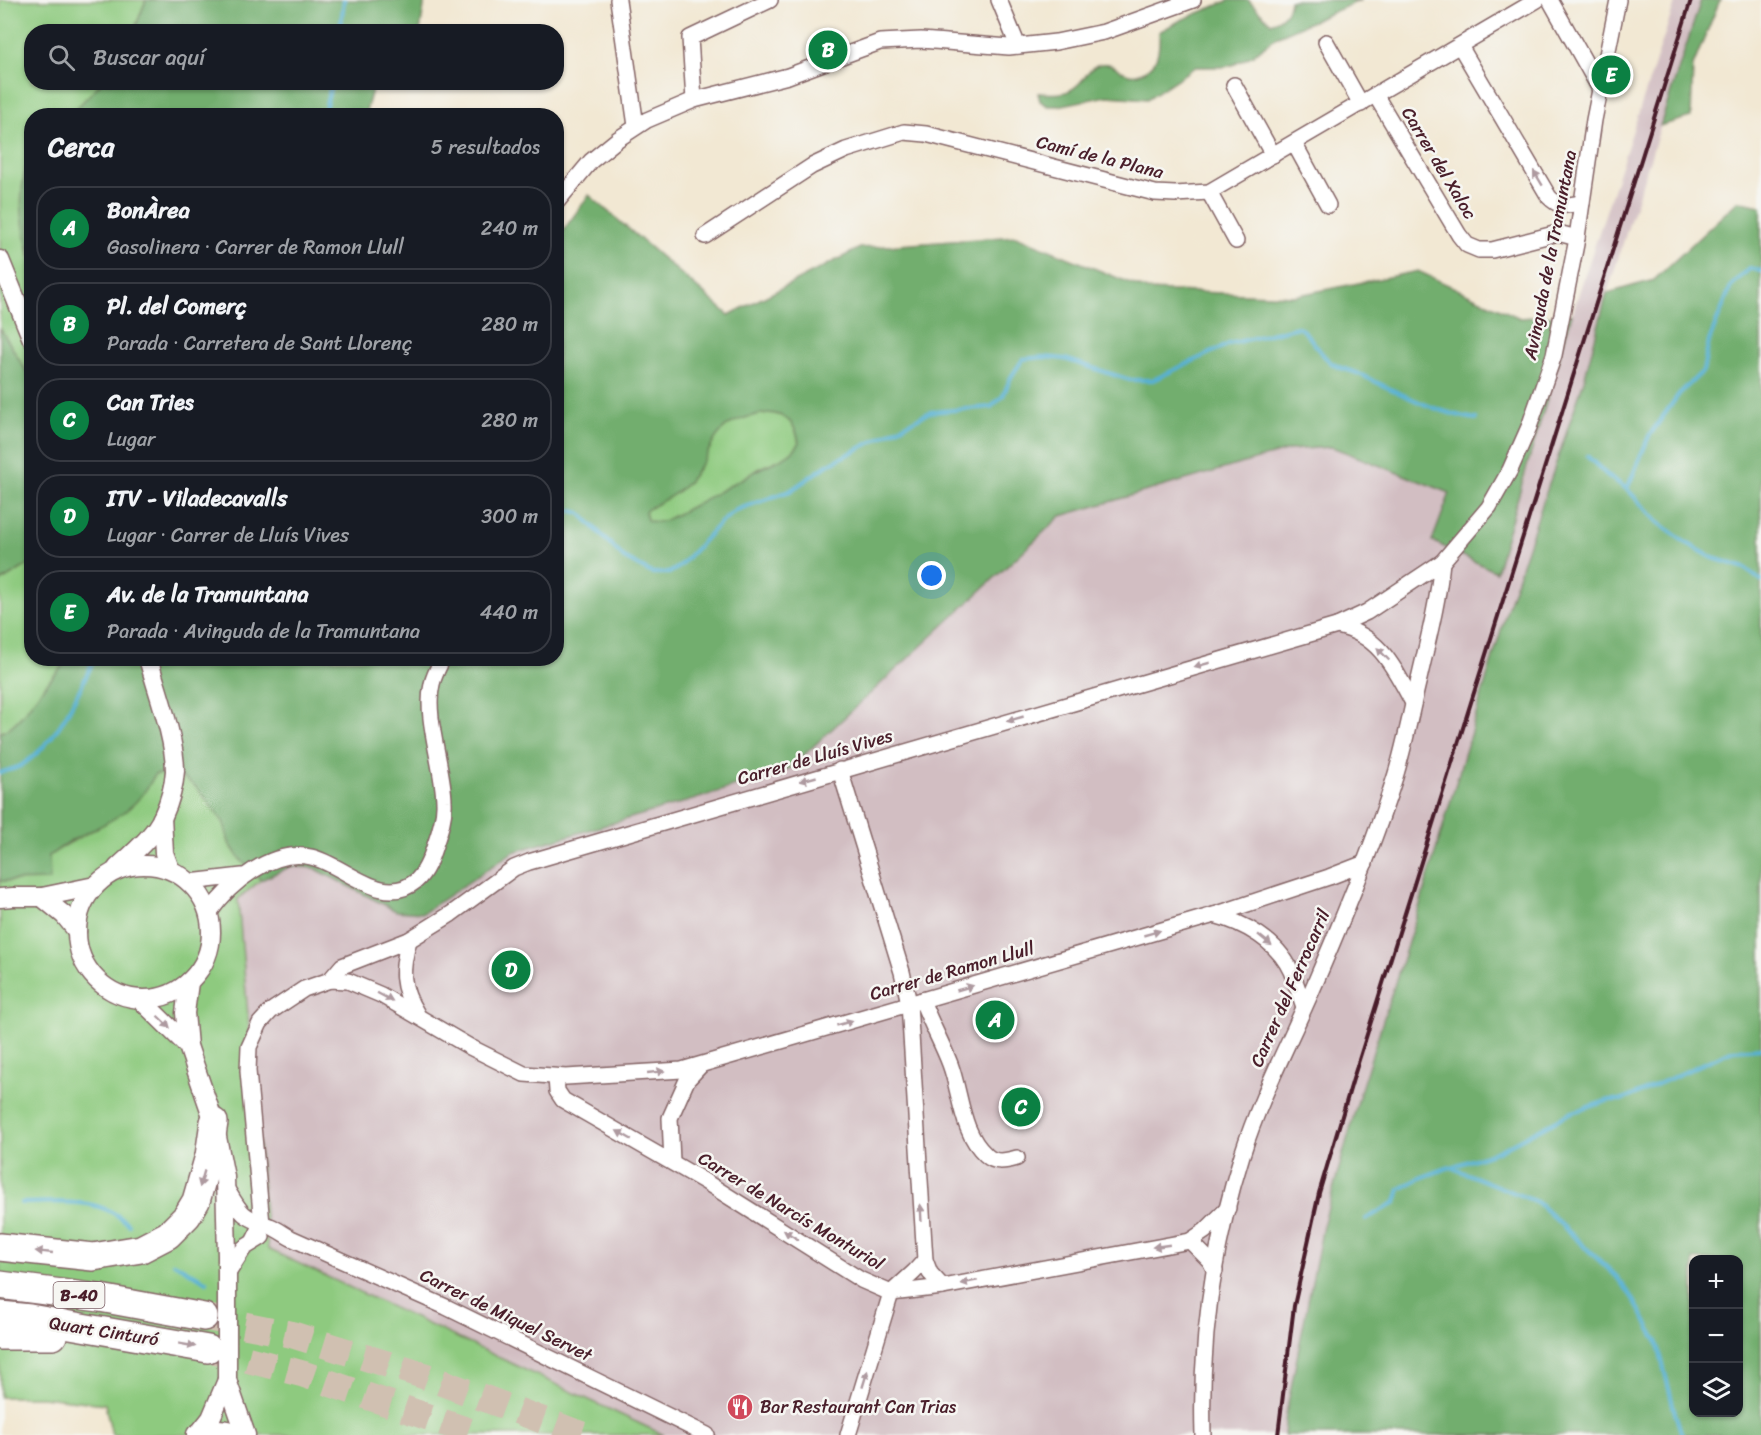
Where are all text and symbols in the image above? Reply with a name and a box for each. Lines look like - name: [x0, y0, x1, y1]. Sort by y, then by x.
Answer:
- search box: [24, 24, 564, 90]
- pin: B: [808, 28, 848, 72]
- text: Buscar aquí: [93, 38, 205, 77]
- icon: search: [45, 41, 78, 74]
- pin: E: [1592, 52, 1630, 98]
- street label: Carrer del Xaloc: [1393, 100, 1485, 226]
- text: Cerca: [48, 124, 114, 170]
- street label: Camí de la Plana: [1033, 126, 1168, 188]
- text: 5 resultados: [431, 130, 540, 165]
- street label: Avinguda de la Tramuntana: [1514, 148, 1586, 363]
- one-way arrow: [1533, 169, 1543, 186]
- text: BonÀrea: [107, 191, 190, 230]
- text: A: [63, 211, 76, 246]
- text: 240 m: [481, 211, 538, 246]
- text: Gasolinera · Carrer de Ramon Llull: [107, 230, 404, 265]
- text: Pl. del Comerç: [107, 287, 246, 326]
- text: B: [63, 307, 76, 342]
- text: 280 m: [481, 307, 538, 342]
- text: Parada · Carretera de Sant Llorenç: [107, 326, 412, 361]
- text: Can Tries: [107, 383, 194, 422]
- text: C: [63, 403, 76, 438]
- text: 280 m: [481, 403, 538, 438]
- text: Lugar: [107, 422, 155, 457]
- text: ITV - Viladecavalls: [107, 479, 287, 518]
- text: D: [64, 499, 75, 534]
- text: 300 m: [481, 499, 538, 534]
- text: Lugar · Carrer de Lluís Vives: [107, 518, 349, 553]
- your location: [917, 561, 946, 590]
- text: Av. de la Tramuntana: [107, 575, 308, 614]
- text: E: [64, 595, 75, 630]
- text: 440 m: [480, 595, 538, 630]
- text: Parada · Avinguda de la Tramuntana: [107, 614, 420, 649]
- one-way arrow: [1376, 647, 1390, 661]
- one-way arrow: [1193, 661, 1211, 670]
- one-way arrow: [1006, 715, 1024, 724]
- street label: Carrer de Lluís Vives: [734, 719, 897, 794]
- one-way arrow: [799, 775, 817, 784]
- street label: Carrer del Ferrocarril: [1241, 903, 1340, 1072]
- one-way arrow: [1143, 928, 1161, 937]
- street label: Carrer de Ramon Llull: [866, 932, 1039, 1010]
- one-way arrow: [1257, 934, 1273, 947]
- pin: D: [492, 948, 530, 992]
- one-way arrow: [956, 983, 974, 992]
- one-way arrow: [377, 992, 394, 1002]
- pin: A: [976, 998, 1014, 1042]
- one-way arrow: [157, 1015, 171, 1029]
- one-way arrow: [836, 1018, 854, 1027]
- one-way arrow: [647, 1067, 666, 1077]
- pin: C: [1002, 1084, 1040, 1130]
- one-way arrow: [615, 1130, 632, 1140]
- street label: Carrer de Narcís Monturiol: [692, 1143, 891, 1280]
- one-way arrow: [197, 1170, 206, 1188]
- one-way arrow: [916, 1204, 926, 1223]
- one-way arrow: [782, 1230, 799, 1241]
- one-way arrow: [1151, 1241, 1170, 1250]
- one-way arrow: [35, 1247, 54, 1257]
- map controls: [1689, 1255, 1743, 1417]
- button: +: [1689, 1255, 1743, 1309]
- street label: Carrer de Miquel Servet: [414, 1259, 598, 1371]
- one-way arrow: [960, 1278, 979, 1287]
- road number: B-40: [54, 1282, 104, 1308]
- street label: Quart Cinturó: [47, 1307, 162, 1356]
- button: −: [1689, 1309, 1743, 1363]
- one-way arrow: [178, 1341, 197, 1350]
- button: layers: [1689, 1363, 1743, 1417]
- one-way arrow: [861, 1370, 870, 1388]
- place label: Bar Restaurant Can Trias: [760, 1391, 957, 1423]
- restaurant icon: Bar Restaurant Can Trias: [725, 1392, 755, 1422]

